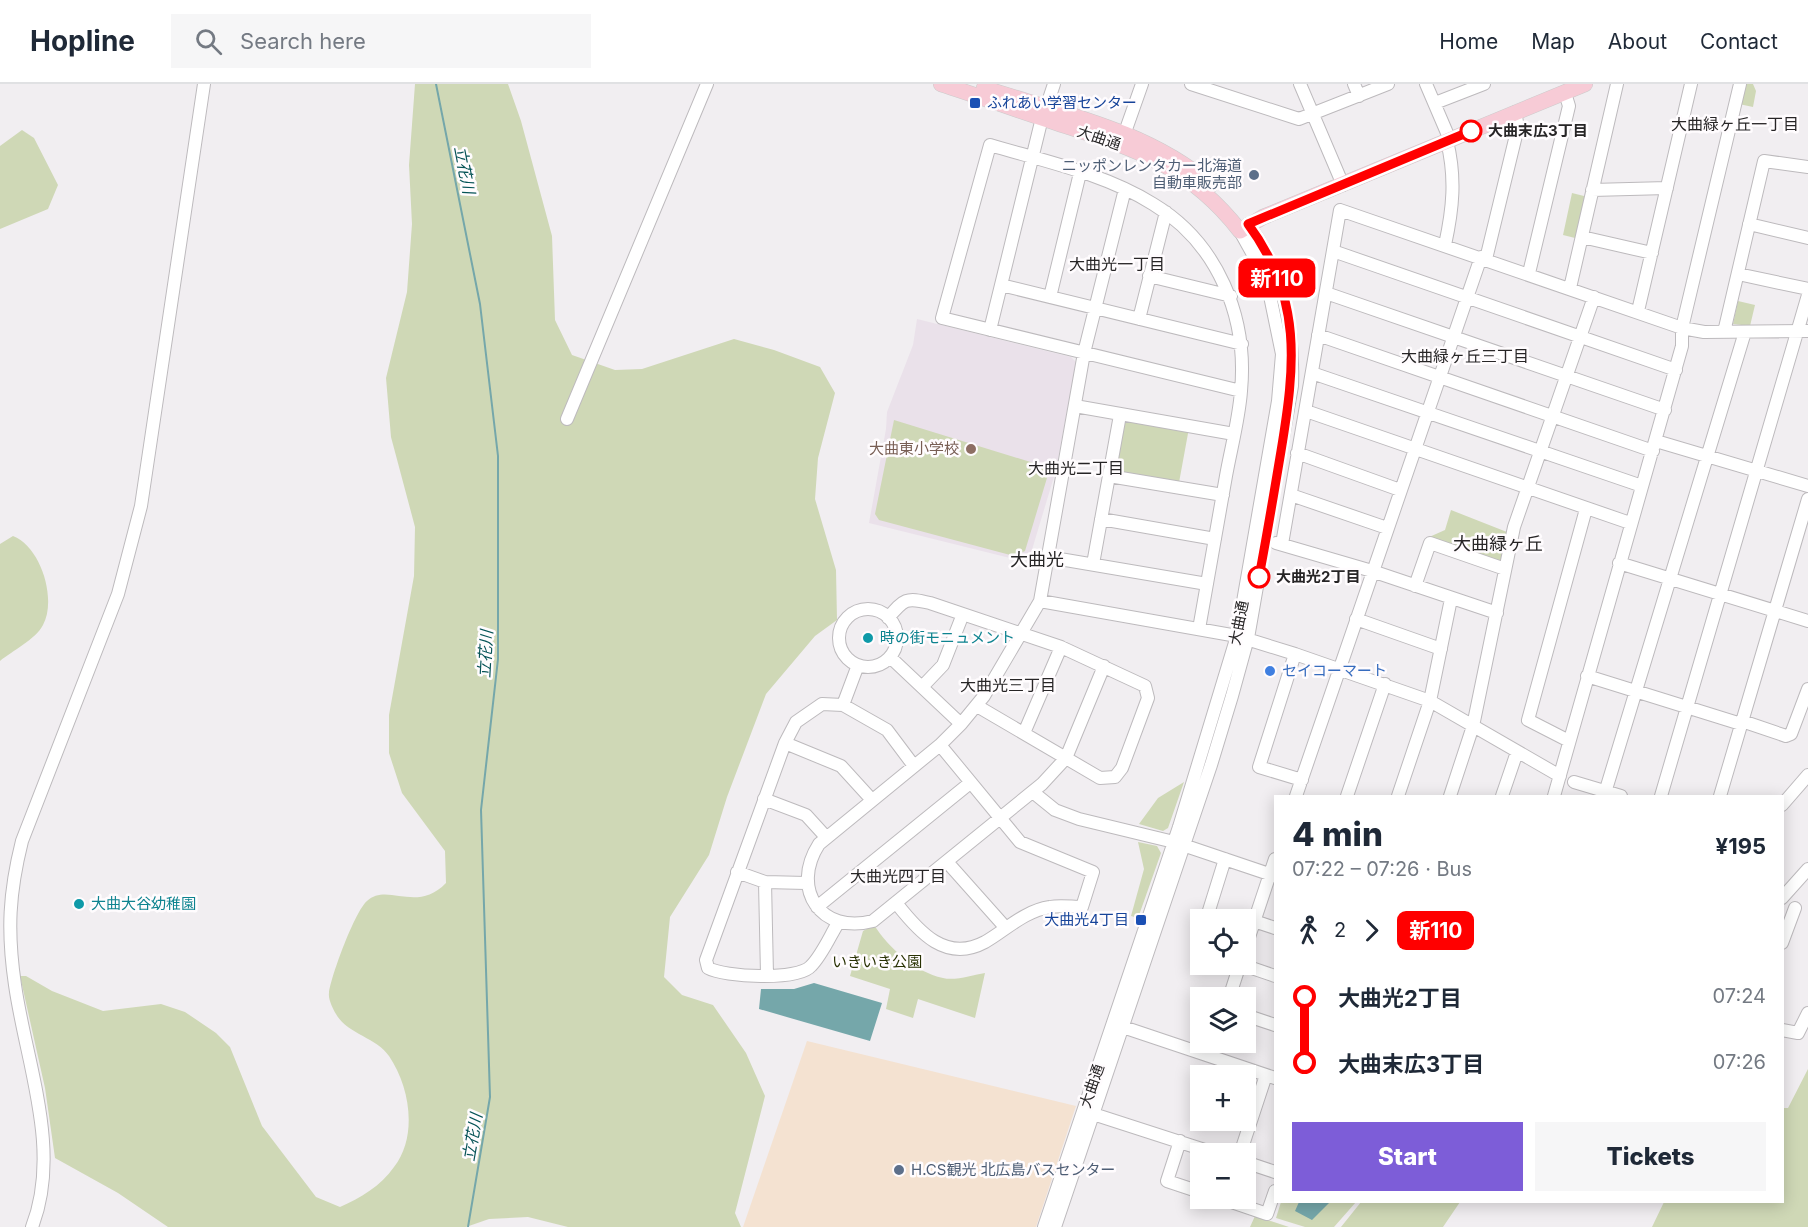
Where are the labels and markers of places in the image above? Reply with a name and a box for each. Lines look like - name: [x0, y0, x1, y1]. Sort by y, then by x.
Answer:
- place label: ふれあい学習センター: [987, 93, 1137, 112]
- marker: ふれあい学習センター: [968, 96, 982, 110]
- marker: 大曲末広3丁目: [1460, 120, 1482, 142]
- place label: 大曲末広3丁目: [1488, 121, 1588, 140]
- place label: ニッポンレンタカー北海道 自動車販売部: [1062, 156, 1242, 192]
- marker: ニッポンレンタカー北海道 自動車販売部: [1247, 168, 1261, 182]
- place label: 大曲東小学校: [869, 439, 959, 458]
- marker: 大曲東小学校: [964, 442, 978, 456]
- marker: 大曲光2丁目: [1248, 566, 1270, 588]
- place label: 大曲光2丁目: [1276, 567, 1360, 586]
- place label: 時の街モニュメント: [880, 628, 1015, 647]
- marker: 時の街モニュメント: [861, 631, 875, 645]
- place label: セイコーマート: [1282, 661, 1387, 680]
- marker: セイコーマート: [1263, 664, 1277, 678]
- place label: 大曲大谷幼稚園: [91, 894, 196, 913]
- marker: 大曲大谷幼稚園: [72, 897, 86, 911]
- place label: 大曲光4丁目: [1044, 910, 1129, 929]
- marker: 大曲光4丁目: [1134, 913, 1148, 927]
- place label: H.CS観光 北広島バスセンター: [911, 1160, 1116, 1179]
- marker: H.CS観光 北広島バスセンター: [892, 1163, 906, 1177]

